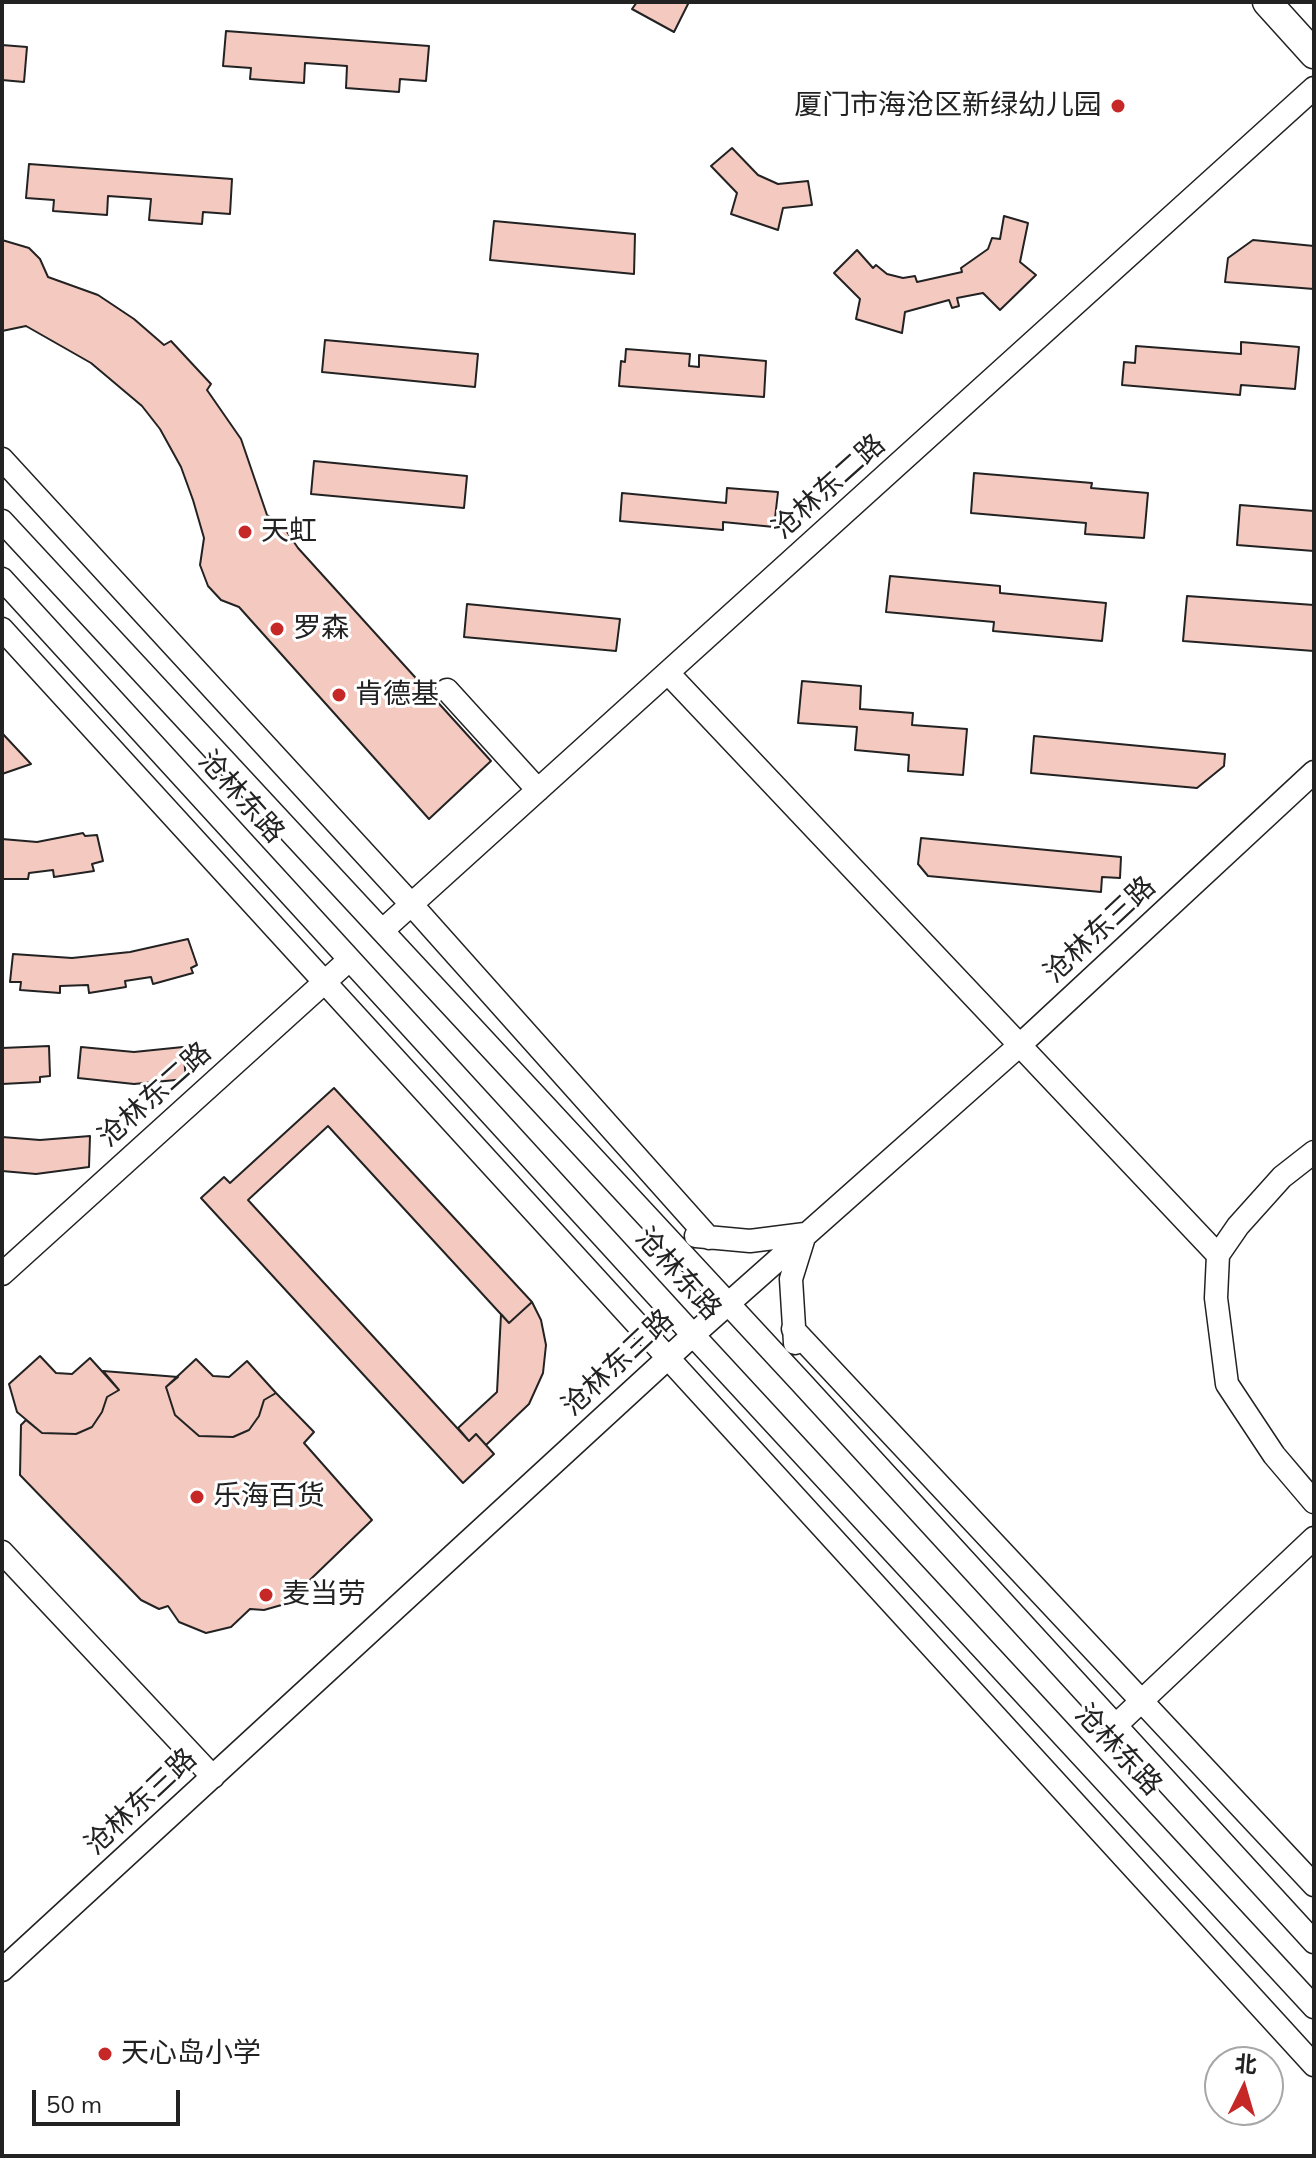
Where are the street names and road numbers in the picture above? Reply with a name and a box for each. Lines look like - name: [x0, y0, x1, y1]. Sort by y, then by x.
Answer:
- street label: 沧林东二路: [766, 428, 892, 546]
- street label: 沧林东路: [191, 744, 291, 850]
- street label: 沧林东三路: [1037, 870, 1163, 990]
- street label: 沧林东二路: [92, 1036, 218, 1154]
- street label: 沧林东路: [628, 1221, 728, 1327]
- street label: 沧林东三路: [555, 1303, 681, 1423]
- street label: 沧林东路: [1068, 1698, 1168, 1802]
- street label: 沧林东三路: [78, 1742, 204, 1862]

